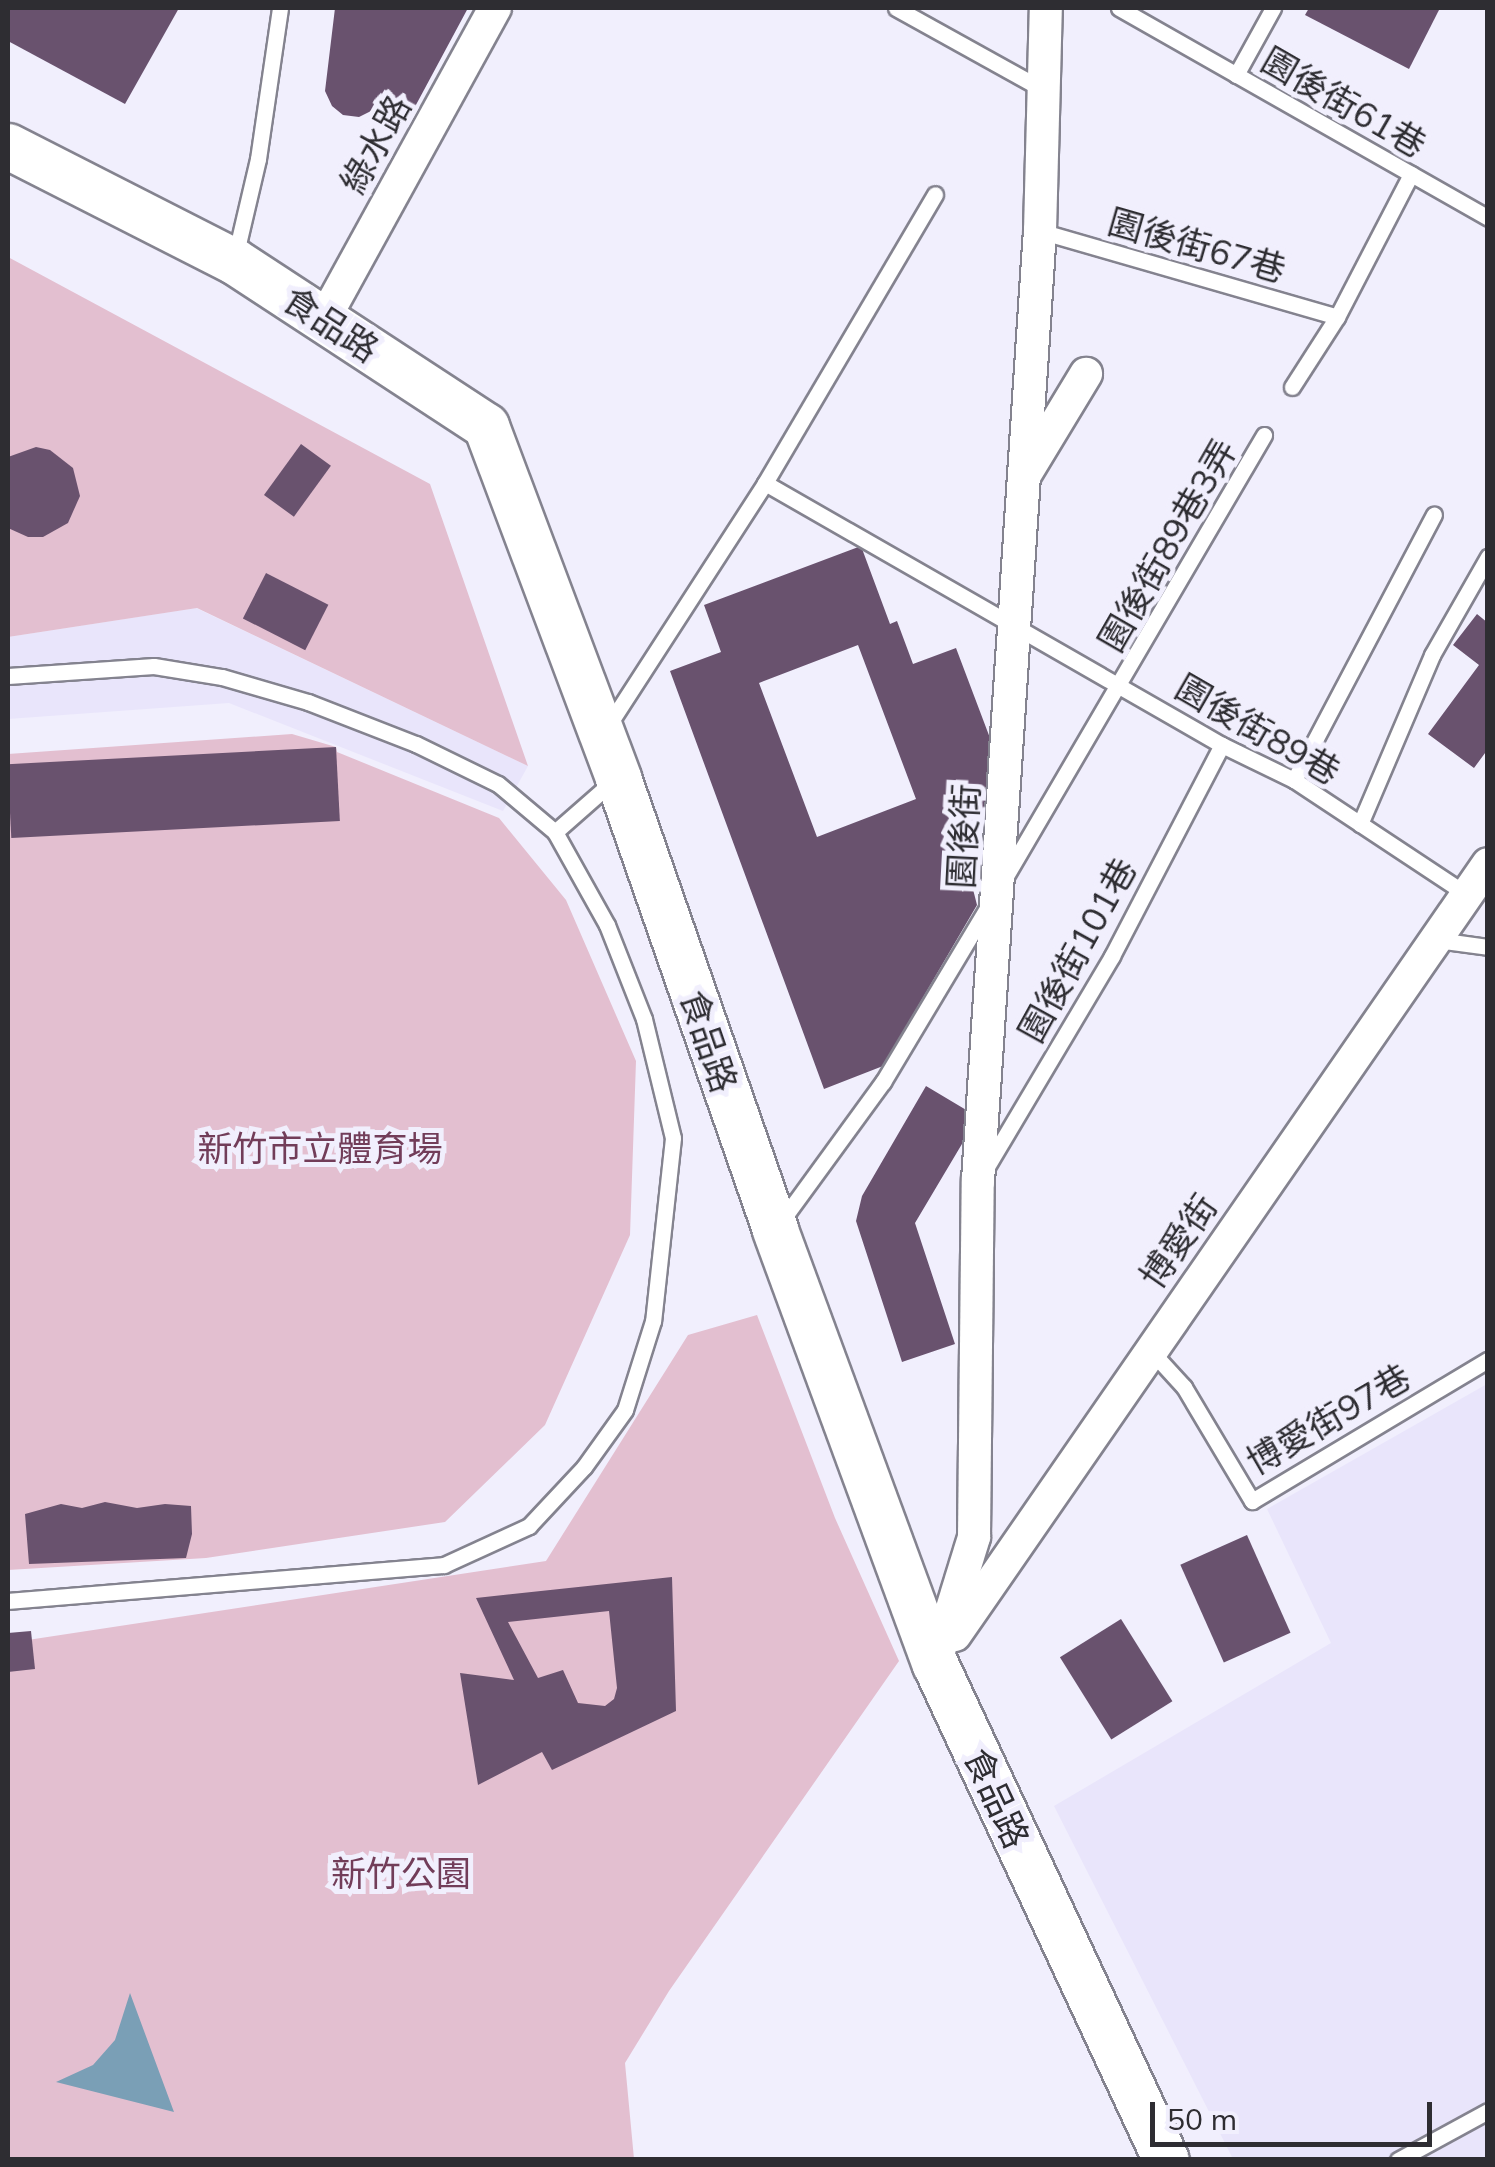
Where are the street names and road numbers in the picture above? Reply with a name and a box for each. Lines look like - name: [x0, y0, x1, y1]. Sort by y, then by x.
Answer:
- street label: 園後街61巷: [1255, 38, 1433, 166]
- street label: 綠水路: [331, 88, 419, 200]
- street label: 園後街67巷: [1104, 200, 1290, 290]
- street label: 食品路: [276, 278, 386, 370]
- street label: 園後街89巷3弄: [1089, 431, 1245, 659]
- street label: 園後街89巷: [1169, 665, 1347, 793]
- street label: 園後街: [939, 782, 987, 890]
- street label: 園後街101巷: [1009, 851, 1145, 1049]
- street label: 食品路: [672, 985, 746, 1097]
- street label: 博愛街: [1131, 1186, 1225, 1296]
- street label: 博愛街97巷: [1239, 1355, 1417, 1483]
- street label: 食品路: [956, 1742, 1038, 1854]

